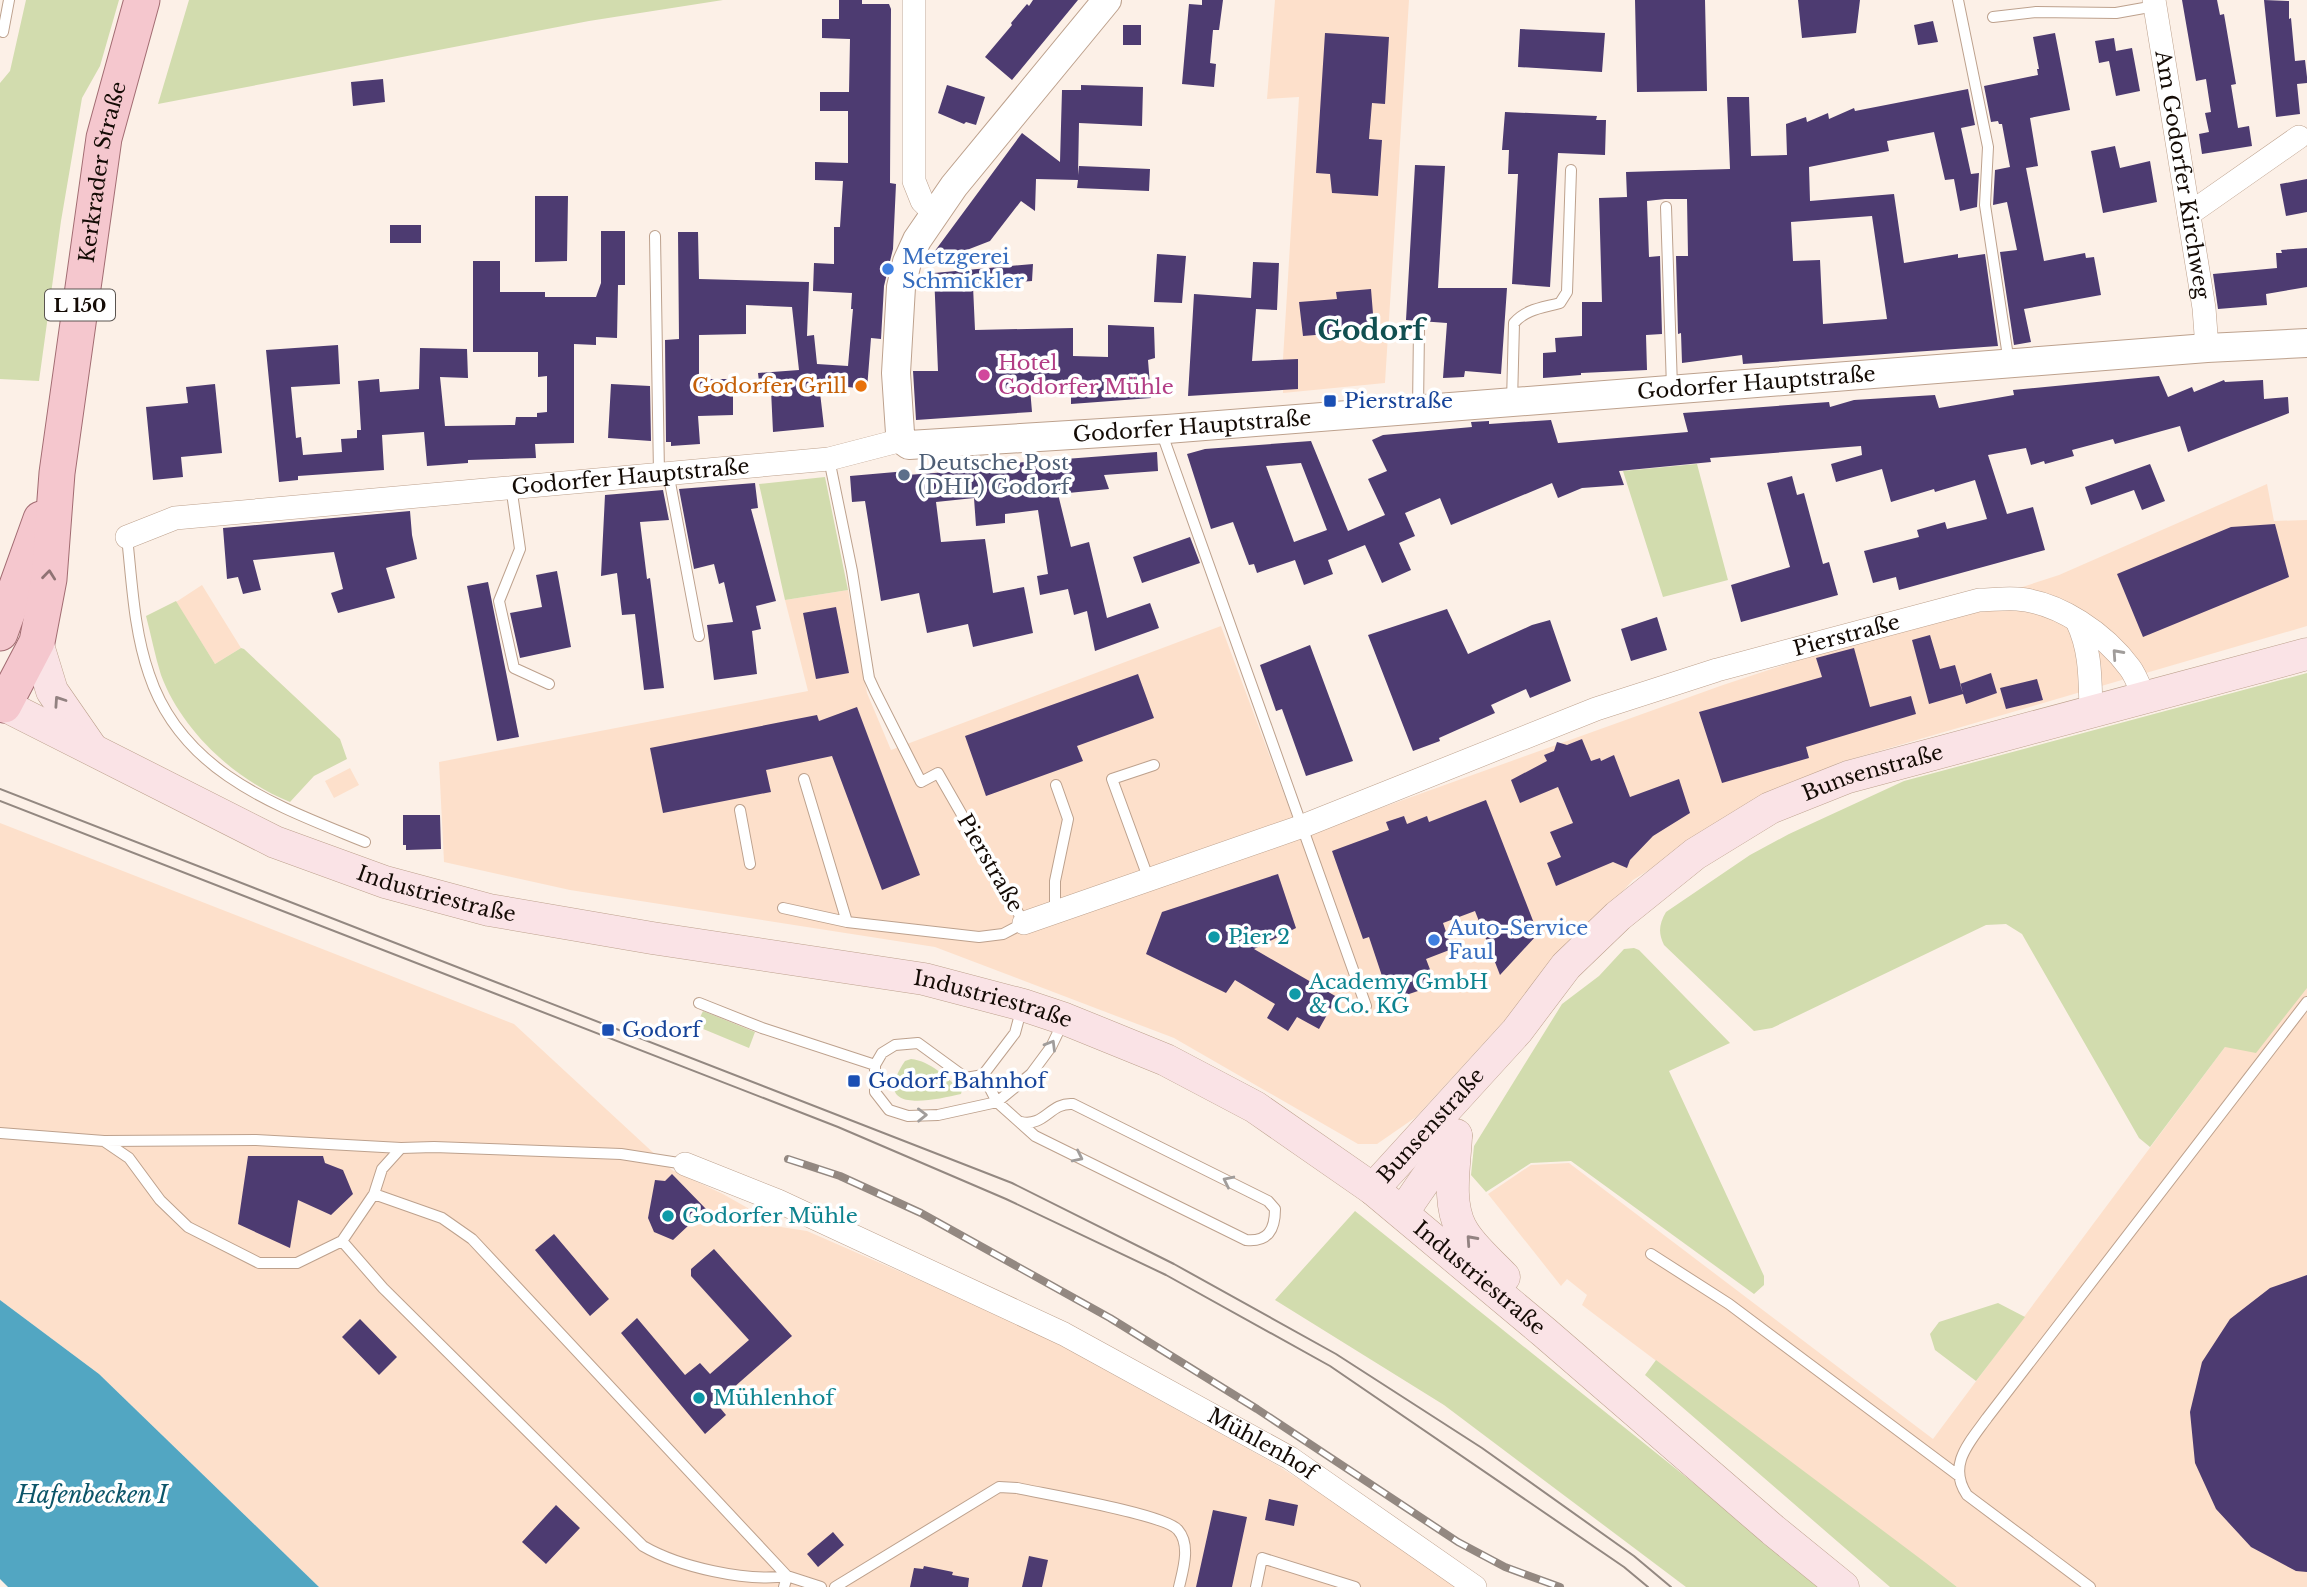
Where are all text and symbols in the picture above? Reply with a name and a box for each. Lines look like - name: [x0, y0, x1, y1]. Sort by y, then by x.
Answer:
- street label: Am Godorfer Kirchweg: [2149, 47, 2215, 301]
- street label: Kerkrader Straße: [74, 79, 132, 264]
- place label: Metzgerei Schmickler: [902, 244, 1024, 294]
- marker: Metzgerei Schmickler: [880, 261, 896, 277]
- road number: L 150: [45, 290, 115, 320]
- district label: Godorf: [1317, 313, 1427, 348]
- place label: Hotel Godorfer Mühle: [998, 350, 1174, 400]
- street label: Godorfer Hauptstraße: [1636, 361, 1876, 405]
- marker: Hotel Godorfer Mühle: [976, 367, 992, 383]
- place label: Godorfer Grill: [692, 373, 847, 399]
- marker: Godorfer Grill: [853, 378, 869, 394]
- place label: Pierstraße: [1344, 388, 1453, 414]
- marker: Pierstraße: [1322, 393, 1338, 409]
- street label: Godorfer Hauptstraße: [1072, 405, 1312, 448]
- place label: Deutsche Post (DHL) Godorf: [918, 450, 1072, 500]
- street label: Godorfer Hauptstraße: [510, 453, 751, 501]
- marker: Deutsche Post (DHL) Godorf: [896, 467, 912, 483]
- one-way arrow: [41, 569, 56, 581]
- street label: Pierstraße: [1790, 609, 1903, 662]
- one-way arrow: [2113, 649, 2125, 662]
- one-way arrow: [55, 696, 67, 709]
- street label: Bunsenstraße: [1798, 739, 1946, 807]
- street label: Pierstraße: [951, 809, 1029, 917]
- street label: Industriestraße: [353, 860, 518, 927]
- place label: Auto-Service Faul: [1447, 915, 1588, 965]
- place label: Pier 2: [1228, 924, 1290, 950]
- marker: Pier 2: [1206, 929, 1222, 945]
- marker: Auto-Service Faul: [1426, 932, 1442, 948]
- street label: Industriestraße: [912, 965, 1076, 1034]
- place label: Academy GmbH & Co. KG: [1308, 969, 1488, 1019]
- marker: Academy GmbH & Co. KG: [1287, 986, 1303, 1002]
- place label: Godorf: [622, 1017, 703, 1043]
- marker: Godorf: [600, 1022, 616, 1038]
- one-way arrow: [1042, 1040, 1055, 1053]
- street label: Bunsenstraße: [1372, 1063, 1490, 1188]
- place label: Godorf Bahnhof: [868, 1068, 1048, 1094]
- marker: Godorf Bahnhof: [846, 1073, 862, 1089]
- one-way arrow: [917, 1108, 928, 1123]
- one-way arrow: [1071, 1149, 1083, 1163]
- one-way arrow: [1223, 1175, 1235, 1189]
- place label: Godorfer Mühle: [682, 1203, 858, 1229]
- marker: Godorfer Mühle: [660, 1208, 676, 1224]
- street label: Industriestraße: [1408, 1215, 1551, 1340]
- one-way arrow: [1467, 1236, 1479, 1249]
- place label: Mühlenhof: [713, 1385, 836, 1411]
- marker: Mühlenhof: [691, 1390, 707, 1406]
- street label: Mühlenhof: [1203, 1402, 1323, 1487]
- water label: Hafenbecken I: [16, 1481, 170, 1509]

